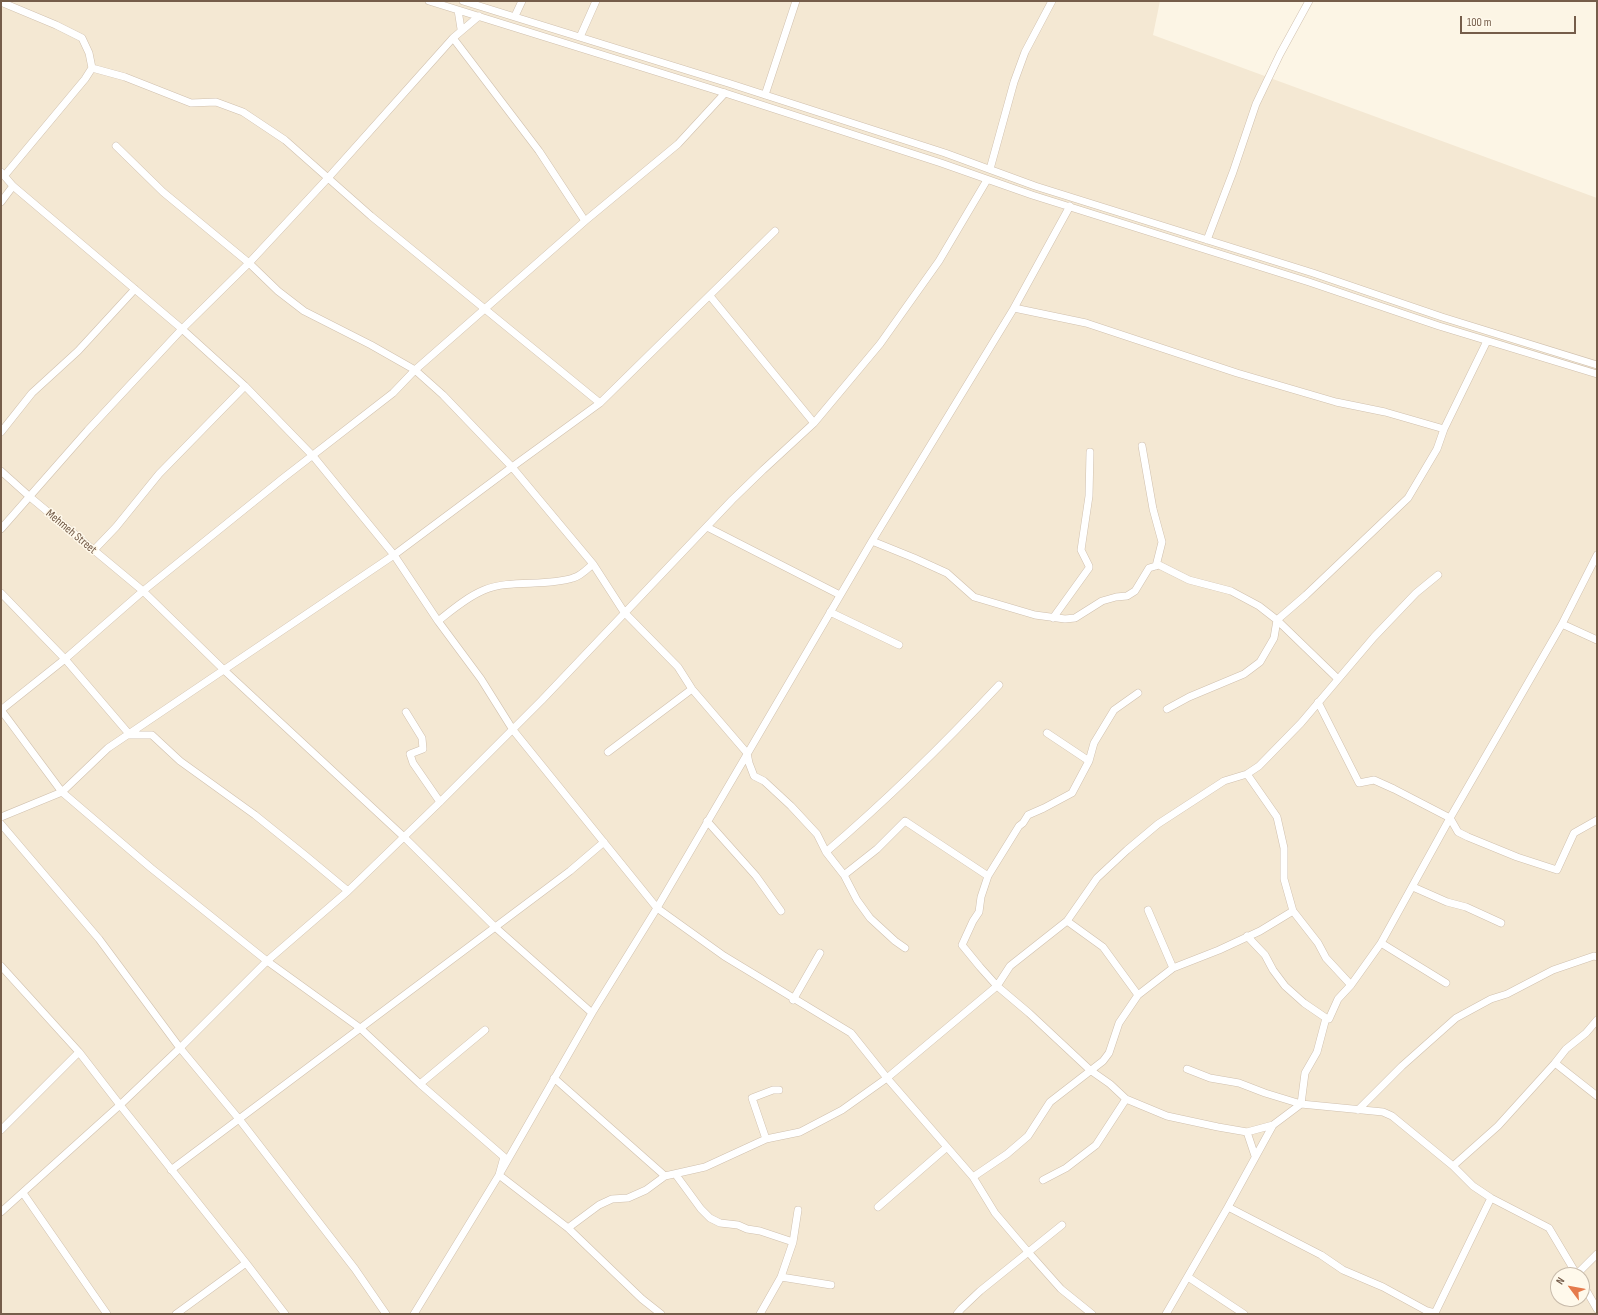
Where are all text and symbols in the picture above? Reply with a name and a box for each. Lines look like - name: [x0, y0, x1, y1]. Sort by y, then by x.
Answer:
- scale bar: [1462, 8, 1578, 34]
- text: 100 m: [1467, 15, 1492, 30]
- street label: Mehmeh Street: [43, 507, 99, 557]
- north arrow: [1550, 1267, 1590, 1307]
- text: N: [1553, 1275, 1567, 1287]

